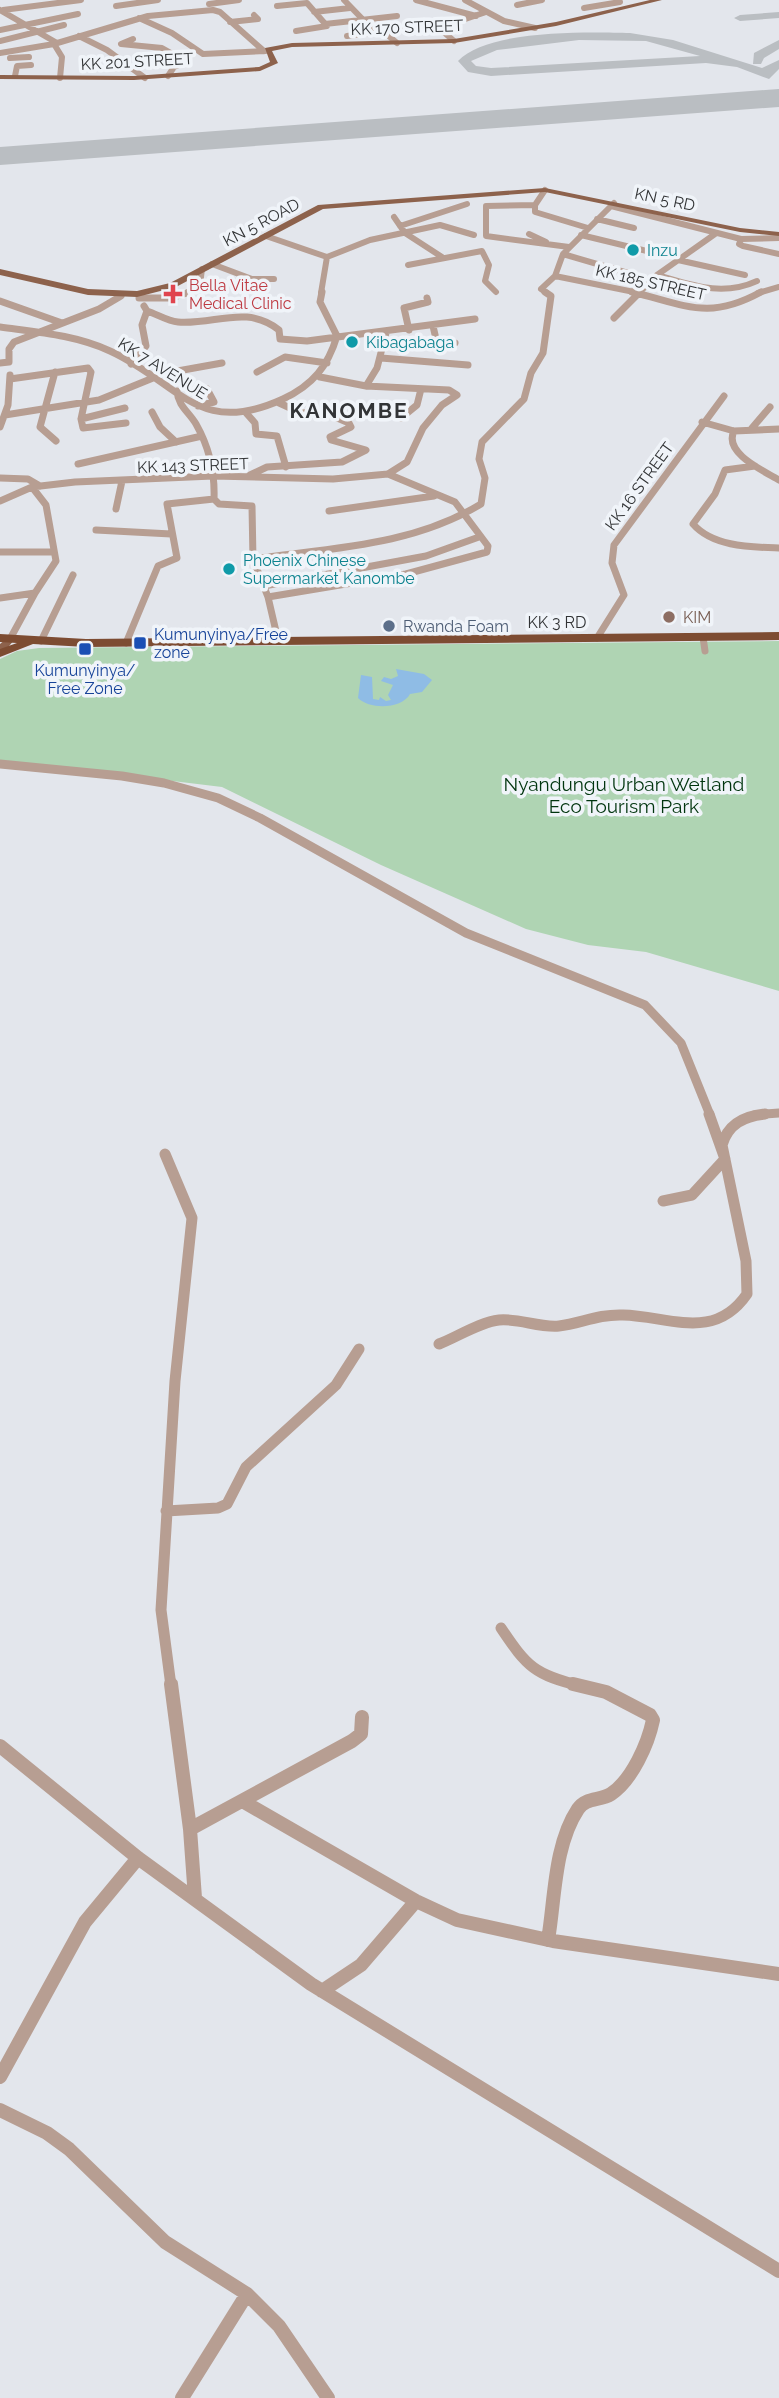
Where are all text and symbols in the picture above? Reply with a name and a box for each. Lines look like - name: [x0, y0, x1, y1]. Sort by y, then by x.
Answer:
- street label: KK 170 STREET: [350, 16, 464, 39]
- street label: KK 201 STREET: [80, 49, 194, 74]
- street label: KN 5 RD: [633, 184, 697, 215]
- street label: KN 5 ROAD: [220, 194, 303, 251]
- place label: Inzu: [647, 241, 678, 260]
- marker: Inzu: [625, 242, 641, 258]
- street label: KK 185 STREET: [594, 261, 708, 304]
- place label: Bella Vitae Medical Clinic: [189, 276, 292, 313]
- marker: Bella Vitae Medical Clinic: [163, 284, 183, 304]
- place label: Kibagabaga: [366, 333, 454, 352]
- street label: KK 7 AVENUE: [115, 334, 211, 403]
- marker: Kibagabaga: [344, 334, 360, 350]
- district label: KANOMBE: [289, 398, 409, 423]
- street label: KK 16 STREET: [601, 438, 678, 534]
- street label: KK 143 STREET: [137, 454, 249, 477]
- place label: Phoenix Chinese Supermarket Kanombe: [243, 551, 415, 588]
- marker: Phoenix Chinese Supermarket Kanombe: [221, 561, 237, 577]
- place label: KIM: [683, 608, 711, 627]
- marker: KIM: [661, 609, 677, 625]
- street label: KK 3 RD: [528, 613, 586, 632]
- place label: Rwanda Foam: [403, 617, 509, 636]
- marker: Rwanda Foam: [381, 618, 397, 634]
- place label: Kumunyinya/Free zone: [154, 625, 288, 662]
- marker: Kumunyinya/Free zone: [132, 635, 148, 651]
- marker: Kumunyinya/ Free Zone: [77, 641, 93, 657]
- place label: Kumunyinya/ Free Zone: [34, 661, 136, 698]
- park label: Nyandungu Urban Wetland Eco Tourism Park: [504, 773, 744, 817]

